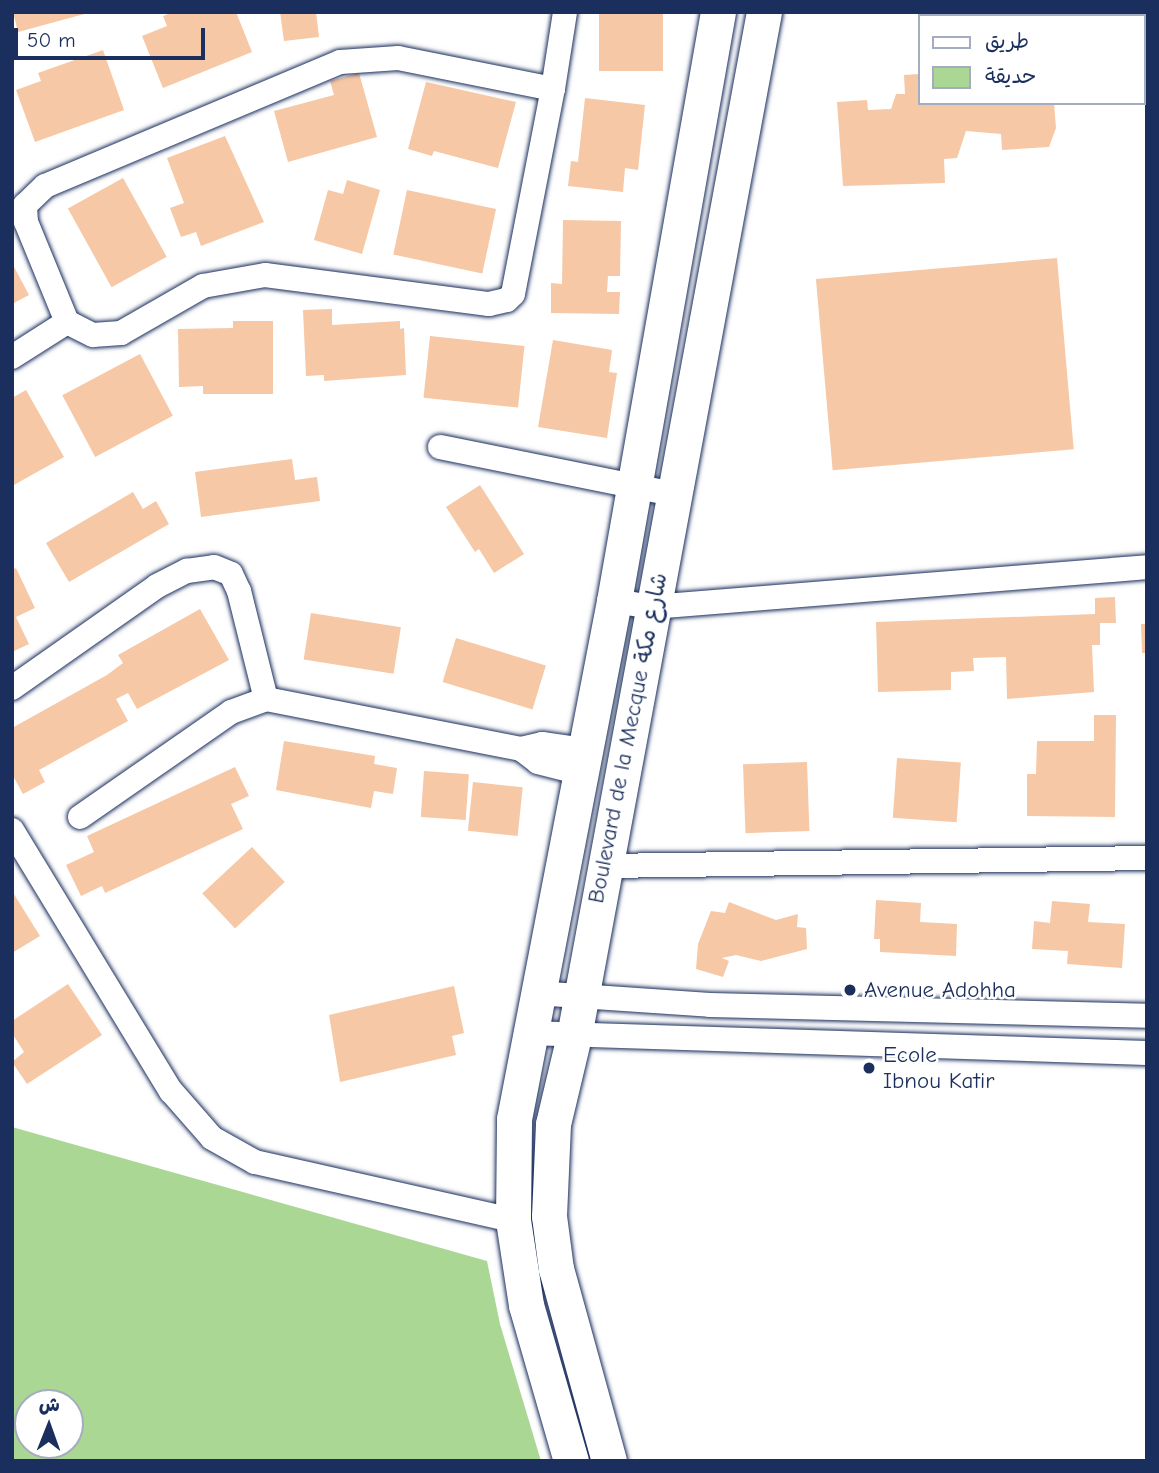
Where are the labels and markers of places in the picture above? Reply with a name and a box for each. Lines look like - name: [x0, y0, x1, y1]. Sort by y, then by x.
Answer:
- place label: Avenue Adohha: [864, 976, 1016, 1004]
- marker: Avenue Adohha: [842, 982, 858, 998]
- place label: Ecole Ibnou Katir: [883, 1041, 994, 1095]
- marker: Ecole Ibnou Katir: [861, 1060, 877, 1076]

